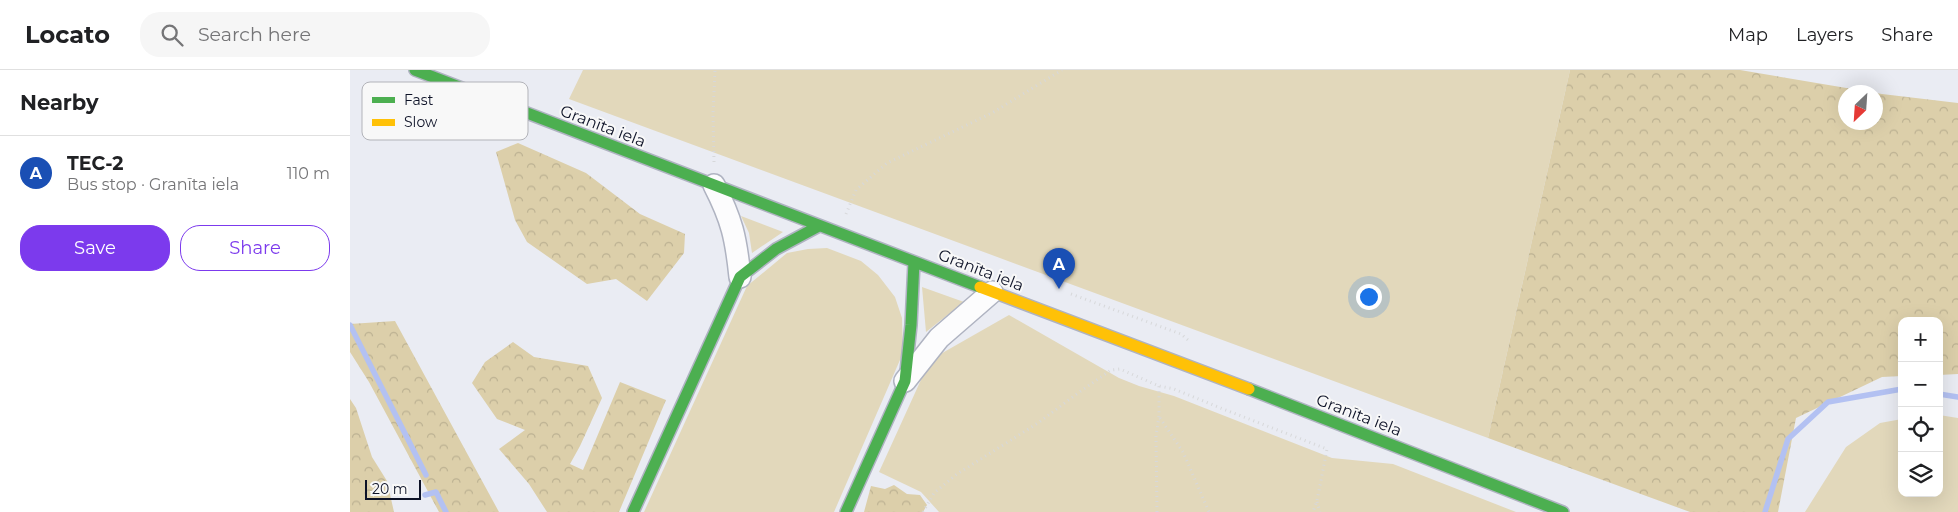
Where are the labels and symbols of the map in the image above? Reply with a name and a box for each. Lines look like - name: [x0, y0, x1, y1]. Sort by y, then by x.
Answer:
- legend: [362, 82, 528, 140]
- north arrow: [1838, 85, 1883, 130]
- text: Fast: [404, 91, 434, 109]
- street label: Granīta iela: [558, 101, 648, 151]
- text: Slow: [404, 113, 438, 131]
- street label: Granīta iela: [936, 245, 1026, 295]
- pin: A: [1043, 248, 1075, 289]
- your location: [1356, 284, 1382, 310]
- street label: Granīta iela: [1314, 390, 1404, 440]
- scale bar: [365, 477, 421, 500]

